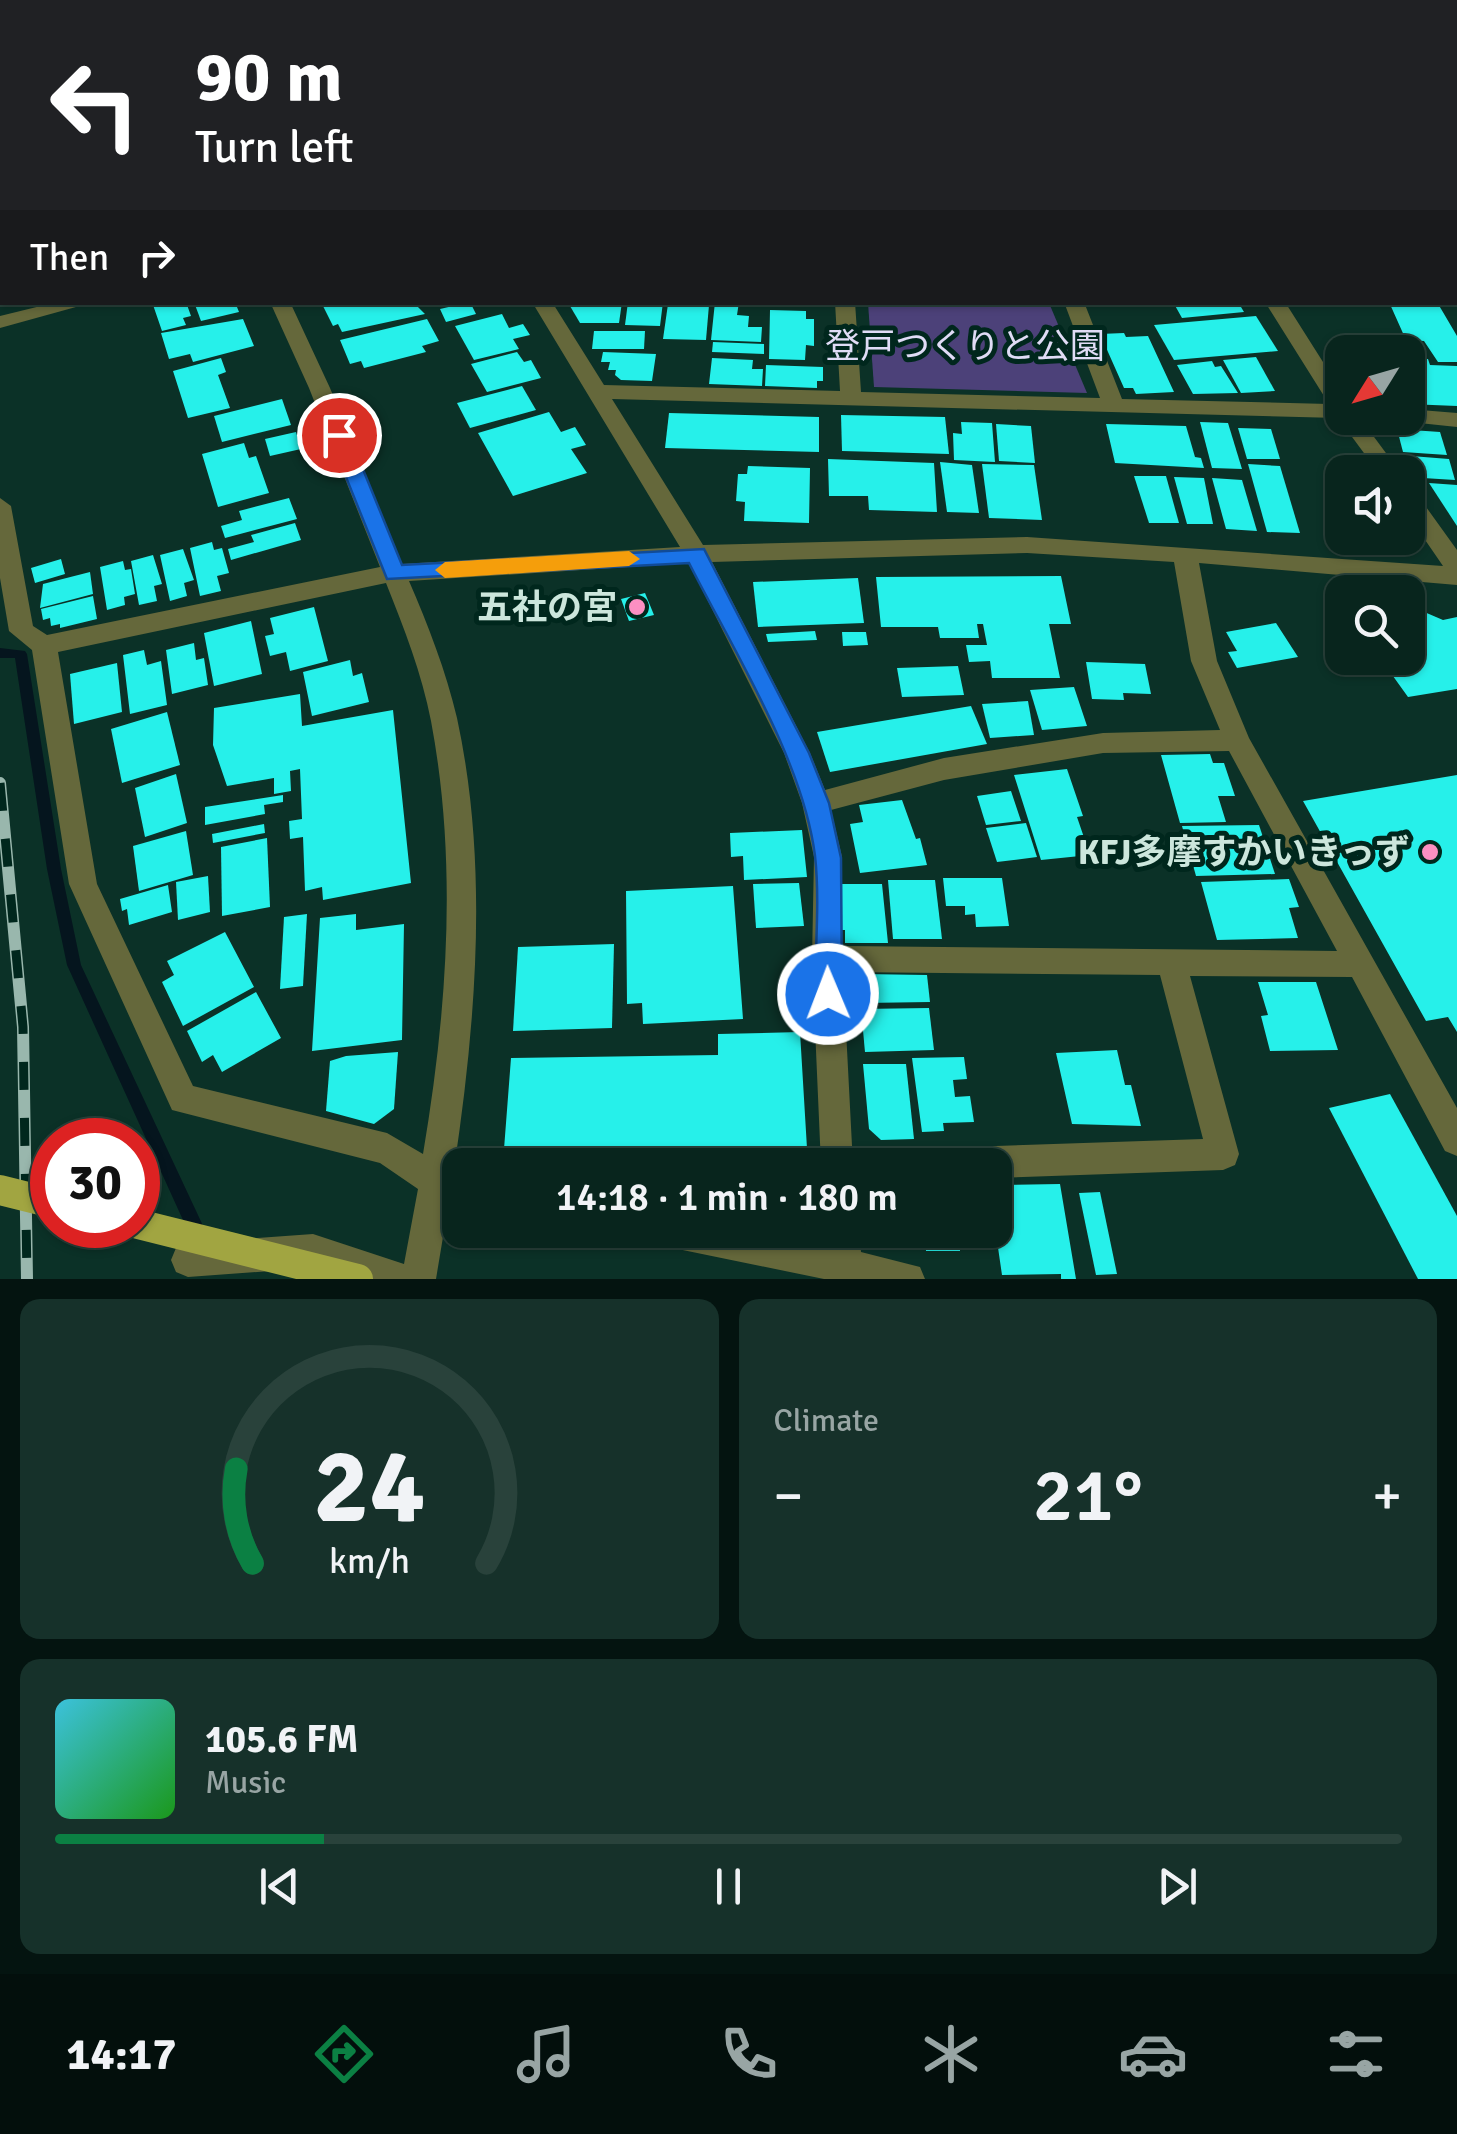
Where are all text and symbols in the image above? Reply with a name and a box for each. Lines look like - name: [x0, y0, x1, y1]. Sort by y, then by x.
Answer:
- text: 90 m: [195, 34, 343, 120]
- icon: left: [30, 40, 160, 170]
- text: Turn left: [195, 120, 354, 175]
- icon: right: [129, 230, 184, 285]
- text: Then: [30, 234, 109, 281]
- park label: 登戸つくりと公園: [825, 325, 1105, 368]
- north arrow: [1325, 335, 1425, 435]
- map controls: [1325, 335, 1425, 675]
- pin: [297, 393, 382, 478]
- icon: arrive: [312, 408, 367, 463]
- button: sound: [1325, 455, 1425, 555]
- button: search: [1325, 575, 1425, 675]
- place label: 五社の宮: [477, 586, 617, 629]
- marker: 五社の宮: [626, 596, 648, 618]
- place label: KFJ多摩すかいきっず: [1078, 831, 1410, 874]
- marker: KFJ多摩すかいきっず: [1419, 841, 1441, 863]
- position arrow: [776, 942, 880, 1046]
- speed limit sign: 30: [30, 1118, 160, 1248]
- text: 14:18 · 1 min · 180 m: [556, 1174, 898, 1221]
- text: Climate: [774, 1401, 879, 1440]
- text: 24: [313, 1423, 425, 1551]
- text: 21°: [1033, 1449, 1143, 1542]
- text: −: [774, 1462, 803, 1530]
- text: +: [1372, 1462, 1402, 1530]
- text: km/h: [329, 1539, 410, 1583]
- text: 105.6 FM: [205, 1716, 358, 1763]
- text: Music: [205, 1763, 286, 1802]
- icon: previous: [252, 1859, 307, 1914]
- icon: pause: [701, 1859, 756, 1914]
- icon: next: [1150, 1859, 1205, 1914]
- icon: directions: [309, 2019, 379, 2089]
- icon: music: [511, 2019, 581, 2089]
- icon: phone: [714, 2019, 784, 2089]
- icon: climate: [916, 2019, 986, 2089]
- icon: car: [1118, 2019, 1188, 2089]
- icon: filters: [1321, 2019, 1391, 2089]
- text: 14:17: [66, 2027, 177, 2082]

